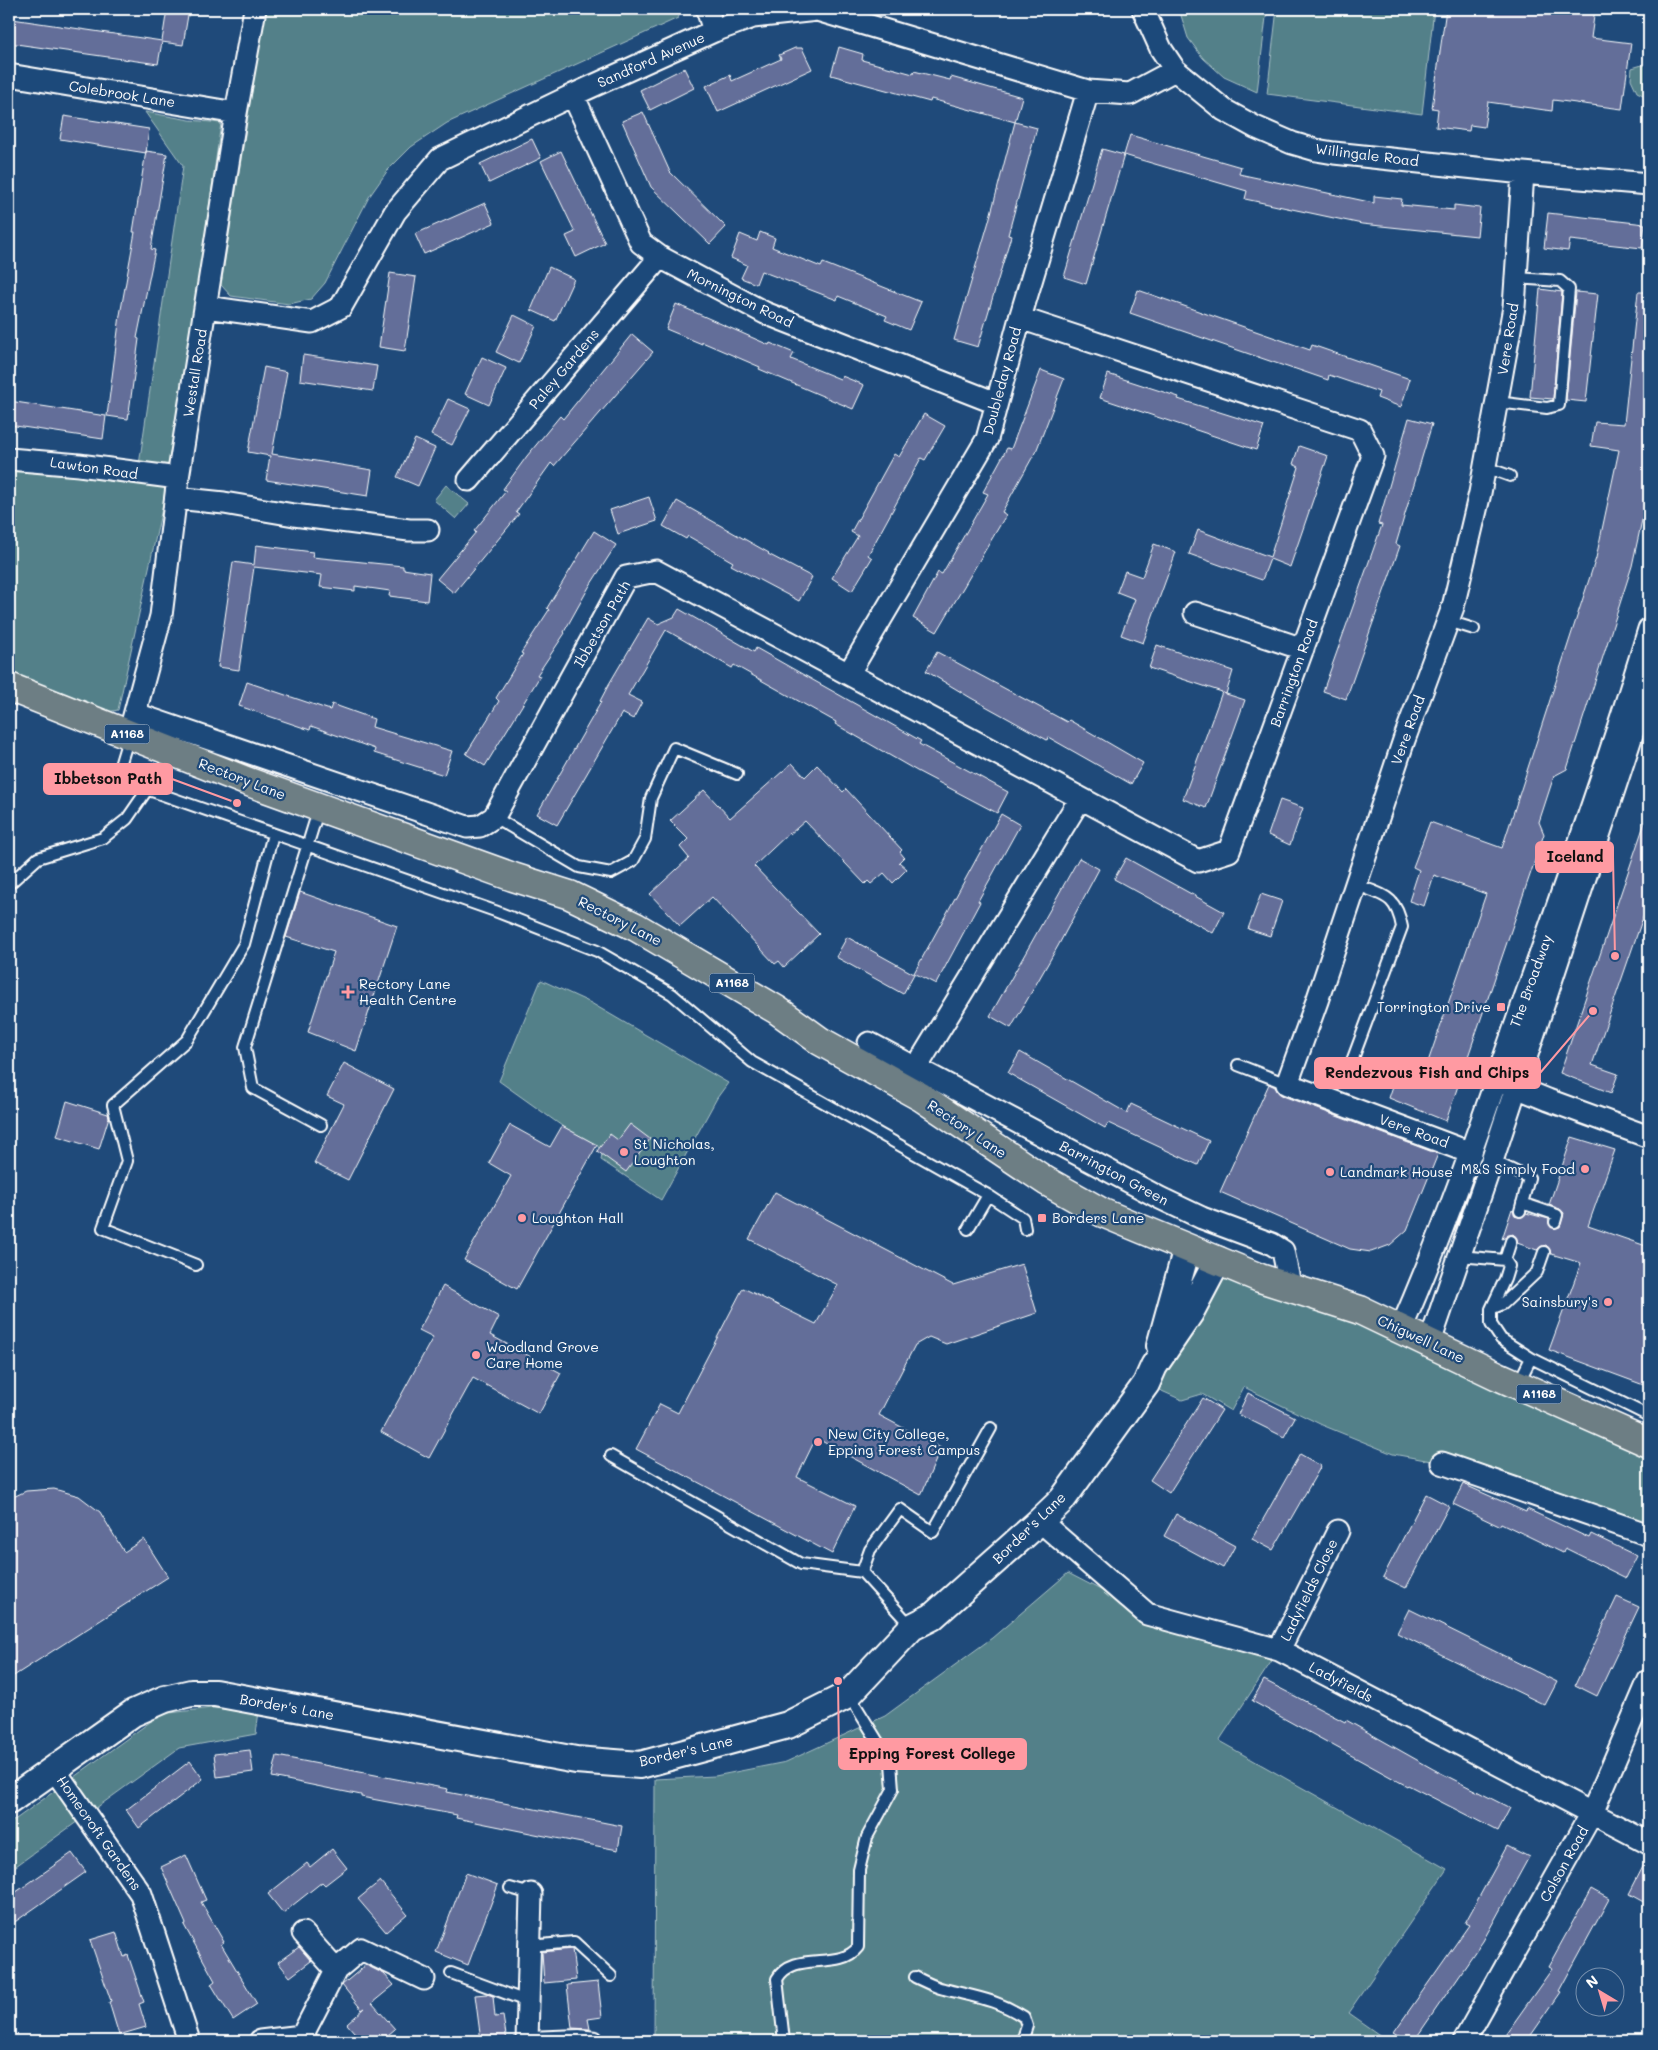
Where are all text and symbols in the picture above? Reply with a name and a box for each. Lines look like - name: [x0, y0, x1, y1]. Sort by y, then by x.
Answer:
- street label: Sandford Avenue: [594, 27, 708, 92]
- street label: Colebrook Lane: [68, 76, 177, 111]
- street label: Willingale Road: [1314, 139, 1420, 170]
- street label: Mornington Road: [684, 264, 797, 332]
- street label: Vere Road: [1492, 301, 1523, 376]
- street label: Paley Gardens: [524, 324, 603, 413]
- street label: Doubleday Road: [978, 325, 1025, 437]
- street label: Westall Road: [178, 327, 211, 418]
- street label: Lawton Road: [49, 452, 139, 483]
- street label: Ibbetson Path: [569, 577, 634, 671]
- street label: Barrington Road: [1265, 616, 1322, 729]
- street label: Vere Road: [1386, 692, 1429, 767]
- road number: A1168: [104, 724, 150, 744]
- street label: Rectory Lane: [196, 753, 288, 804]
- callout: Ibbetson Path: [44, 764, 172, 794]
- text: Ibbetson Path: [54, 768, 162, 788]
- callout: Iceland: [1536, 842, 1613, 872]
- text: Iceland: [1547, 846, 1604, 866]
- street label: Rectory Lane: [575, 891, 665, 950]
- street label: The Broadway: [1505, 932, 1556, 1030]
- place label: Rectory Lane Health Centre: [359, 974, 457, 1009]
- road number: A1168: [710, 974, 754, 992]
- marker: Rectory Lane Health Centre: [341, 985, 355, 999]
- place label: Torrington Drive: [1377, 997, 1491, 1016]
- marker: Torrington Drive: [1495, 1001, 1507, 1013]
- callout: Rendezvous Fish and Chips: [1315, 1058, 1540, 1088]
- text: Rendezvous Fish and Chips: [1325, 1062, 1529, 1082]
- street label: Rectory Lane: [924, 1095, 1011, 1162]
- street label: Vere Road: [1377, 1109, 1452, 1152]
- place label: St Nicholas, Loughton: [634, 1134, 715, 1169]
- street label: Barrington Green: [1056, 1136, 1172, 1209]
- marker: St Nicholas, Loughton: [618, 1146, 630, 1158]
- place label: M&S Simply Food: [1461, 1159, 1575, 1178]
- place label: Landmark House: [1340, 1162, 1453, 1181]
- marker: M&S Simply Food: [1579, 1163, 1591, 1175]
- marker: Landmark House: [1324, 1166, 1336, 1178]
- place label: Loughton Hall: [532, 1208, 624, 1227]
- place label: Borders Lane: [1052, 1208, 1144, 1227]
- marker: Loughton Hall: [516, 1212, 528, 1224]
- marker: Borders Lane: [1036, 1212, 1048, 1224]
- place label: Sainsbury's: [1522, 1292, 1598, 1311]
- marker: Sainsbury's: [1602, 1296, 1614, 1308]
- street label: Chigwell Lane: [1375, 1310, 1468, 1367]
- place label: Woodland Grove Care Home: [486, 1337, 599, 1372]
- marker: Woodland Grove Care Home: [470, 1349, 482, 1361]
- road number: A1168: [1516, 1385, 1562, 1404]
- place label: New City College, Epping Forest Campus: [828, 1424, 980, 1459]
- marker: New City College, Epping Forest Campus: [812, 1436, 824, 1448]
- street label: Border's Lane: [988, 1488, 1070, 1568]
- street label: Ladyfields Close: [1276, 1535, 1342, 1644]
- street label: Ladyfields: [1306, 1657, 1377, 1706]
- street label: Border's Lane: [238, 1689, 336, 1724]
- street label: Border's Lane: [637, 1731, 735, 1771]
- callout: Epping Forest College: [839, 1739, 1026, 1769]
- text: Epping Forest College: [849, 1743, 1015, 1763]
- street label: Homecroft Gardens: [53, 1772, 146, 1894]
- street label: Colson Road: [1535, 1822, 1592, 1905]
- north arrow: [1576, 1968, 1626, 2018]
- text: N: [1582, 1971, 1602, 1992]

